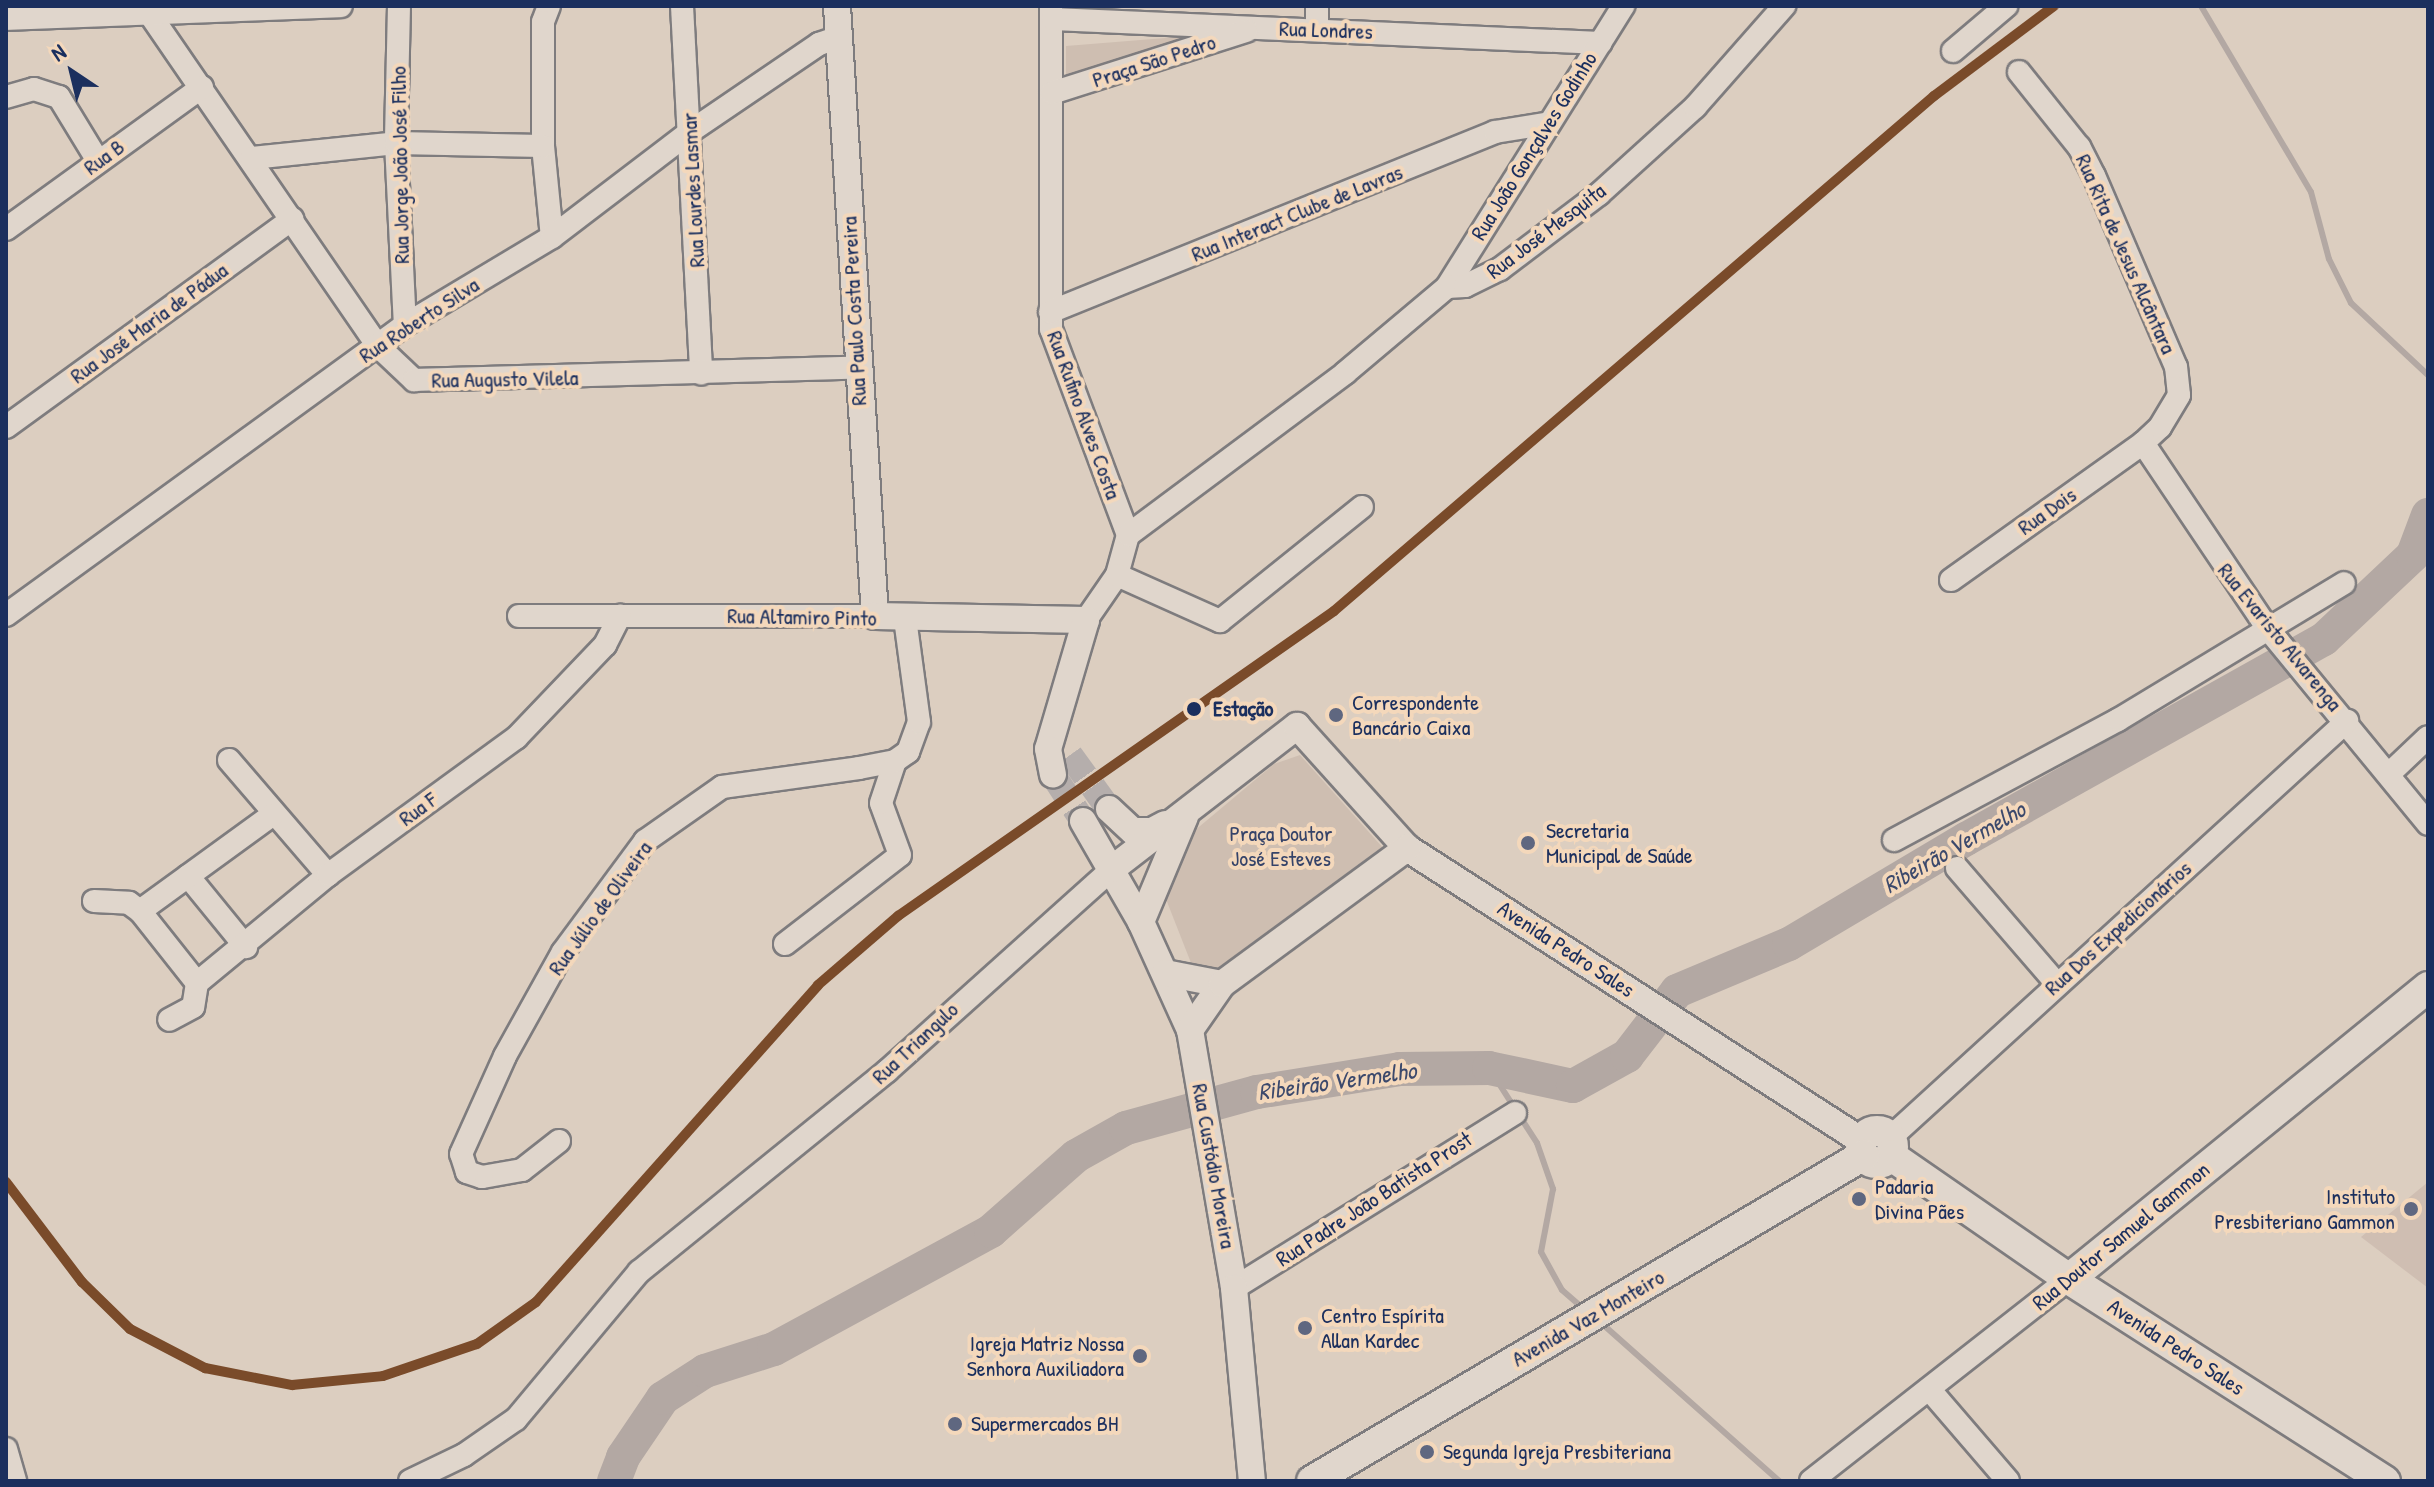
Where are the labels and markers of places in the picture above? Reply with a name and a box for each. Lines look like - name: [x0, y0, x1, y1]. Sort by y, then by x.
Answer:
- place label: Correspondente Bancário Caixa: [1352, 689, 1479, 740]
- place label: Estação: [1213, 696, 1273, 722]
- marker: Estação: [1182, 697, 1206, 721]
- marker: Correspondente Bancário Caixa: [1327, 706, 1345, 724]
- place label: Secretaria Municipal de Saúde: [1546, 817, 1692, 868]
- marker: Secretaria Municipal de Saúde: [1517, 832, 1539, 854]
- place label: Padaria Divina Pães: [1875, 1173, 1964, 1224]
- place label: Instituto Presbiteriano Gammon: [2215, 1183, 2395, 1234]
- marker: Padaria Divina Pães: [1850, 1190, 1868, 1208]
- marker: Instituto Presbiteriano Gammon: [2402, 1200, 2420, 1218]
- place label: Centro Espírita Allan Kardec: [1321, 1302, 1444, 1354]
- marker: Centro Espírita Allan Kardec: [1296, 1319, 1314, 1337]
- place label: Igreja Matriz Nossa Senhora Auxiliadora: [967, 1330, 1124, 1382]
- marker: Igreja Matriz Nossa Senhora Auxiliadora: [1131, 1347, 1149, 1365]
- place label: Supermercados BH: [971, 1411, 1118, 1437]
- marker: Supermercados BH: [946, 1415, 964, 1433]
- place label: Segunda Igreja Presbiteriana: [1443, 1439, 1671, 1465]
- marker: Segunda Igreja Presbiteriana: [1418, 1443, 1436, 1461]

